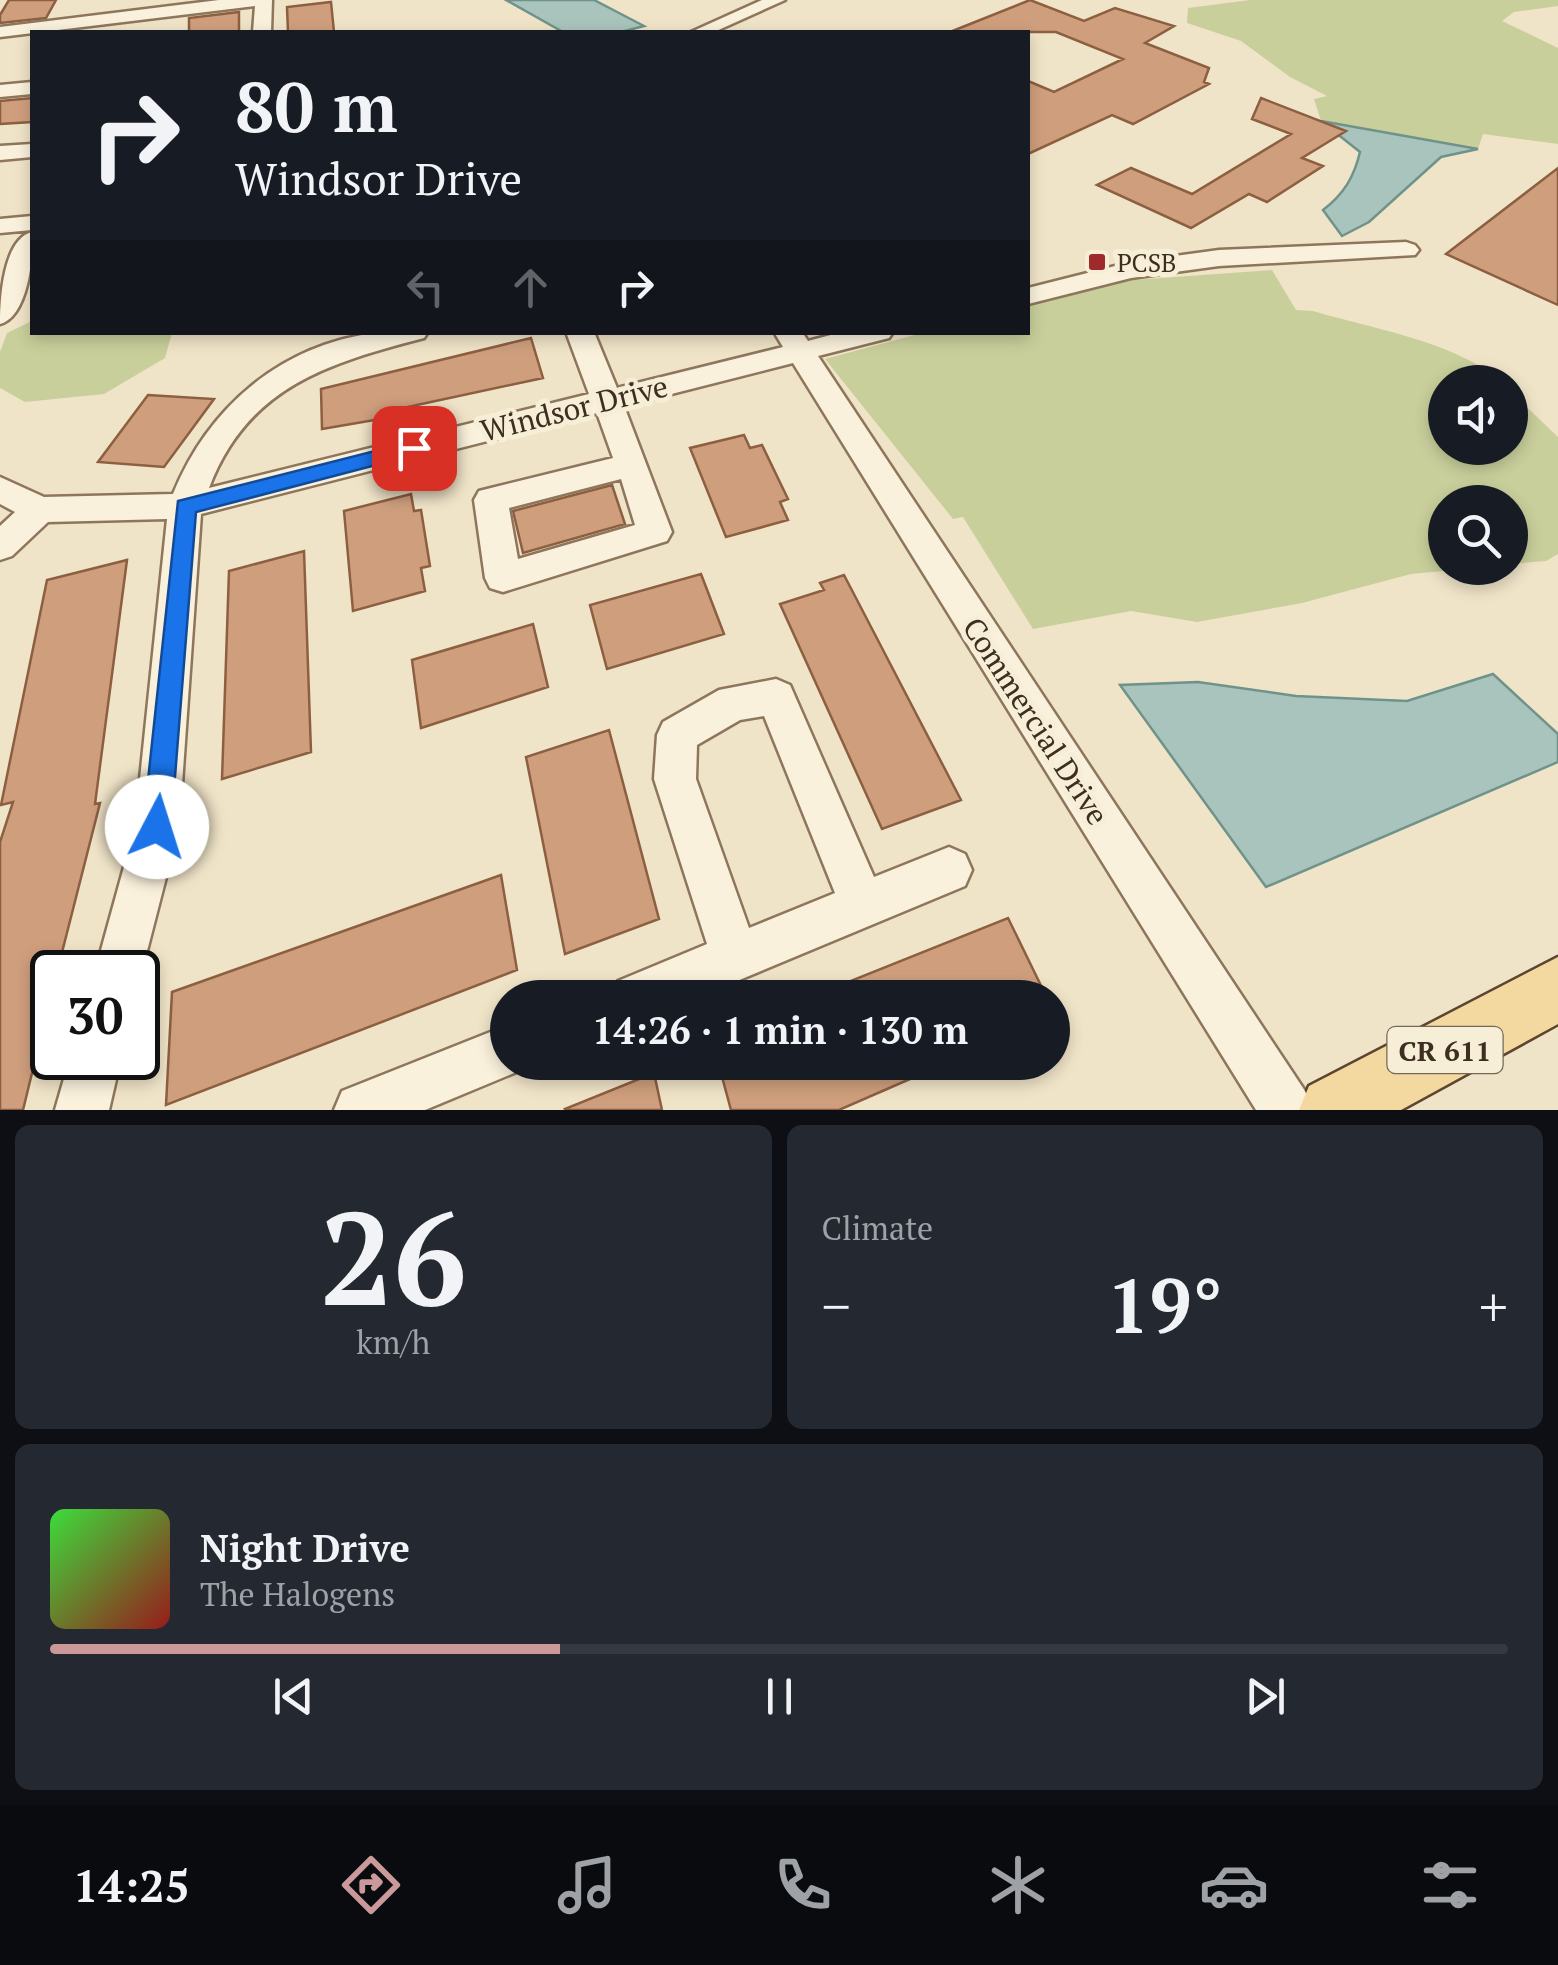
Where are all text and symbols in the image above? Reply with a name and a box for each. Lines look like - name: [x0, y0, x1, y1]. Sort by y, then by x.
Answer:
- text: 80 m: [235, 59, 398, 152]
- icon: right: [70, 70, 200, 200]
- text: Windsor Drive: [235, 148, 522, 208]
- place label: PCSB: [1117, 246, 1176, 279]
- marker: PCSB: [1086, 251, 1108, 273]
- icon: left: [398, 260, 453, 315]
- icon: ahead: [503, 260, 558, 315]
- icon: right: [608, 260, 663, 315]
- street label: Windsor Drive: [476, 365, 672, 451]
- map controls: [1428, 365, 1528, 585]
- button: sound: [1428, 365, 1528, 465]
- pin: [372, 406, 457, 491]
- icon: arrive: [387, 421, 442, 476]
- button: search: [1428, 485, 1528, 585]
- street label: Commercial Drive: [954, 610, 1118, 832]
- position arrow: [105, 775, 209, 879]
- speed limit sign: 30: [30, 950, 160, 1080]
- text: 14:26 · 1 min · 130 m: [592, 1005, 968, 1055]
- road number: CR 611: [1388, 1027, 1502, 1073]
- text: 26: [320, 1170, 467, 1342]
- text: Climate: [822, 1207, 933, 1249]
- text: 19°: [1107, 1255, 1223, 1354]
- text: −: [822, 1269, 851, 1342]
- text: +: [1479, 1269, 1508, 1342]
- text: km/h: [356, 1321, 430, 1363]
- text: Night Drive: [200, 1523, 410, 1573]
- text: The Halogens: [200, 1573, 395, 1615]
- icon: previous: [266, 1669, 321, 1724]
- icon: pause: [752, 1669, 807, 1724]
- icon: next: [1238, 1669, 1293, 1724]
- icon: directions: [336, 1850, 406, 1920]
- icon: music: [552, 1850, 622, 1920]
- icon: phone: [768, 1850, 838, 1920]
- icon: climate: [983, 1850, 1053, 1920]
- icon: car: [1199, 1850, 1269, 1920]
- icon: filters: [1415, 1850, 1485, 1920]
- text: 14:25: [73, 1855, 190, 1915]

